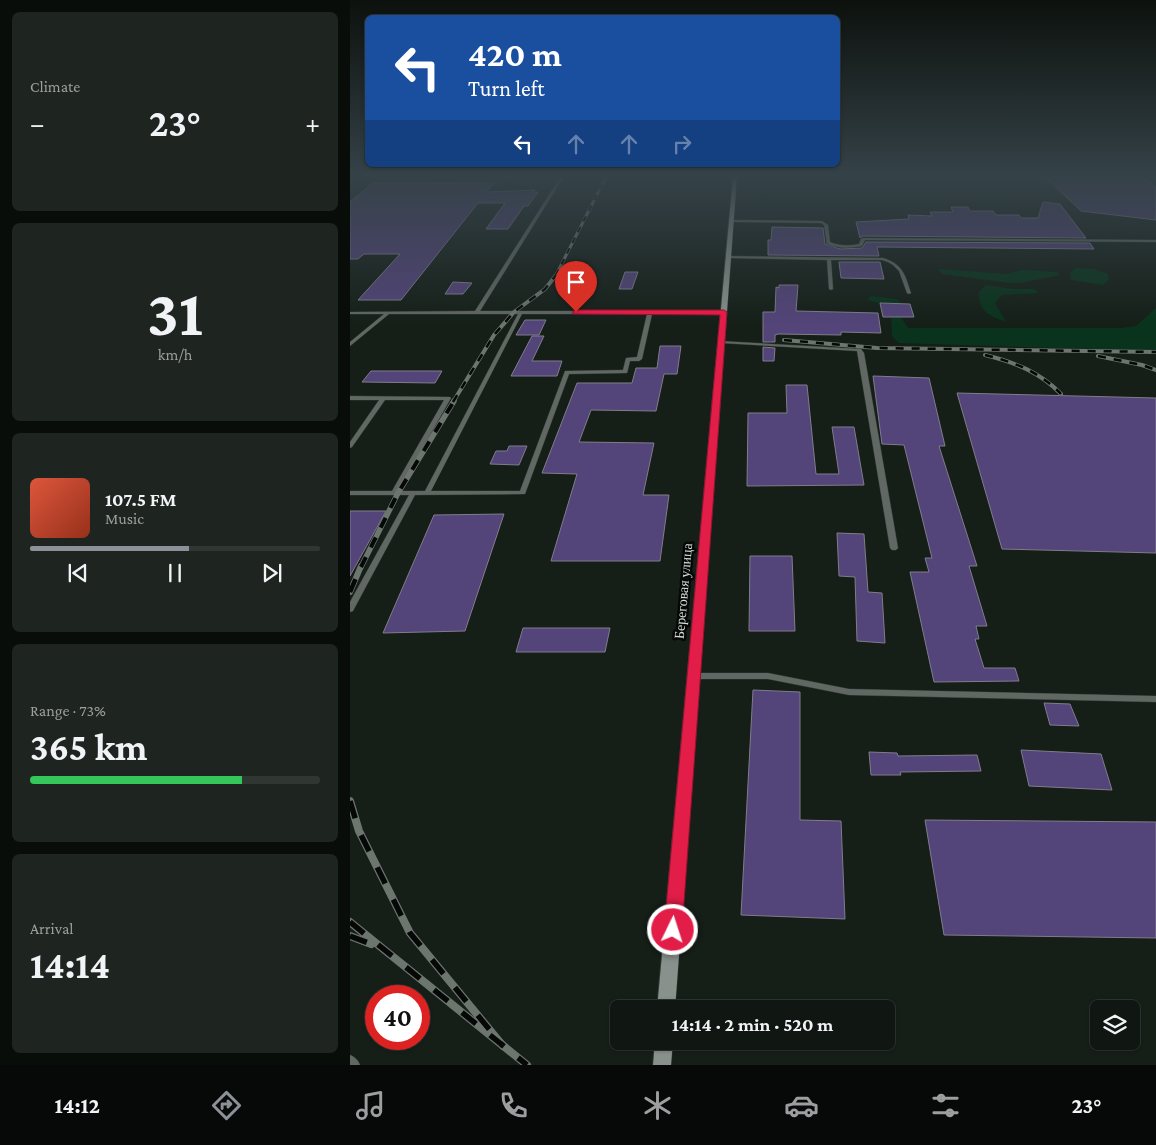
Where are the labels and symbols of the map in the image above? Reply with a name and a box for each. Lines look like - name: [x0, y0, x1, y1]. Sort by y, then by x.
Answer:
- pin: [555, 261, 597, 312]
- street label: Береговая улица: [671, 542, 695, 640]
- position arrow: [646, 903, 698, 955]
- speed limit sign: 40: [365, 985, 430, 1050]

